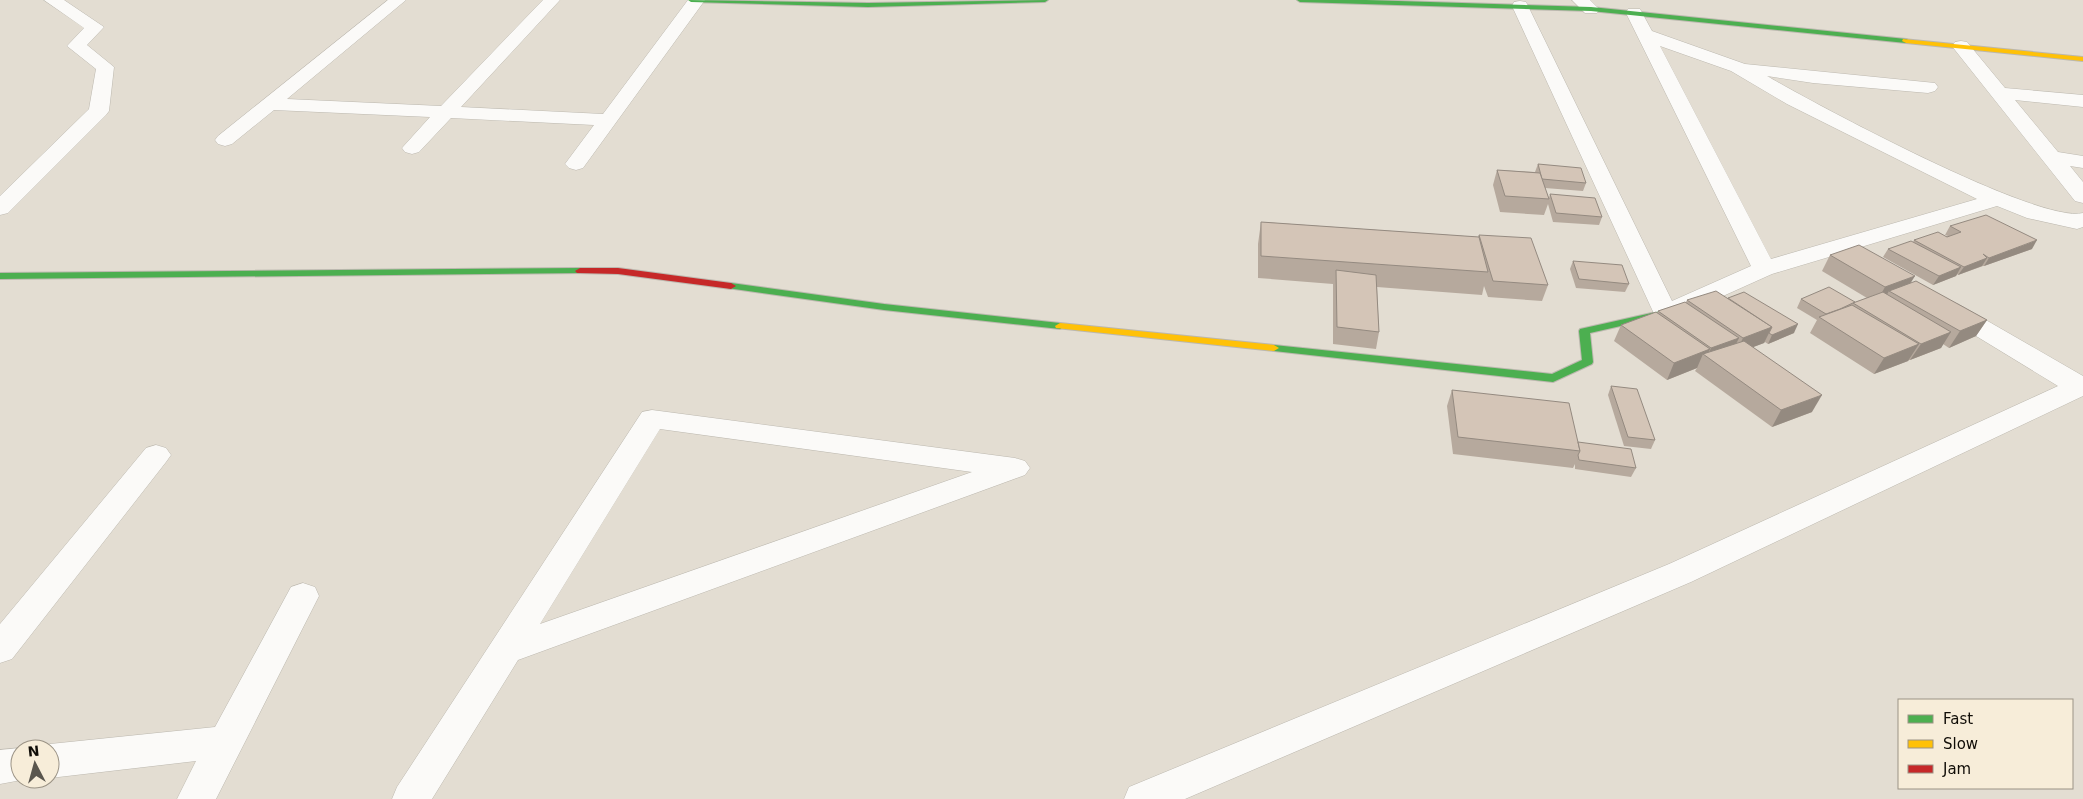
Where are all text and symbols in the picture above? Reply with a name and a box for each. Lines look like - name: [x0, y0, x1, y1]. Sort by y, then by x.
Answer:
- legend: [1898, 699, 2073, 789]
- text: Fast: [1943, 710, 1973, 728]
- text: Slow: [1943, 735, 1978, 753]
- north arrow: [10, 739, 60, 789]
- text: N: [27, 743, 40, 760]
- text: Jam: [1942, 760, 1971, 778]

